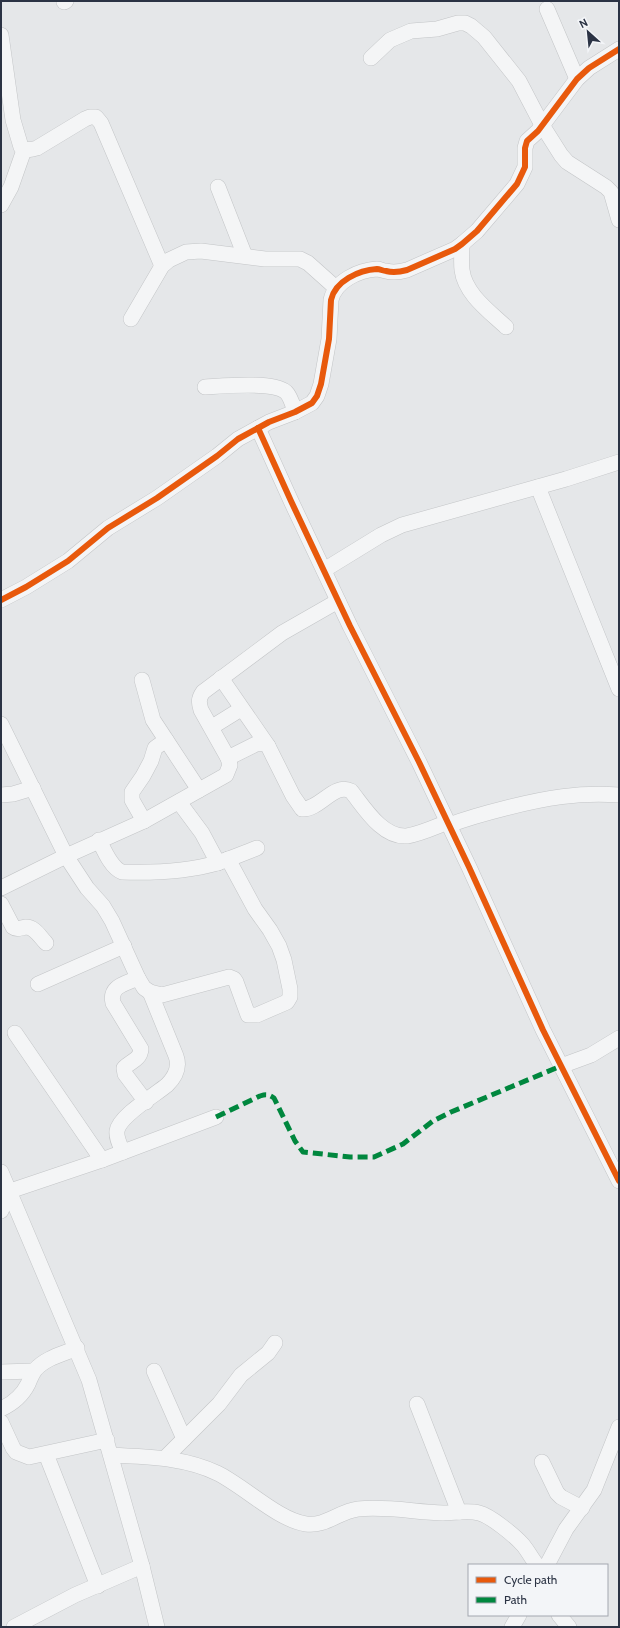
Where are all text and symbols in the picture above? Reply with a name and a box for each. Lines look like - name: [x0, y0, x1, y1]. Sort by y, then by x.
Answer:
- north arrow: [568, 12, 608, 52]
- text: N: [577, 15, 590, 31]
- legend: [468, 1564, 608, 1616]
- text: Cycle path: [504, 1572, 557, 1587]
- text: Path: [504, 1592, 527, 1607]

